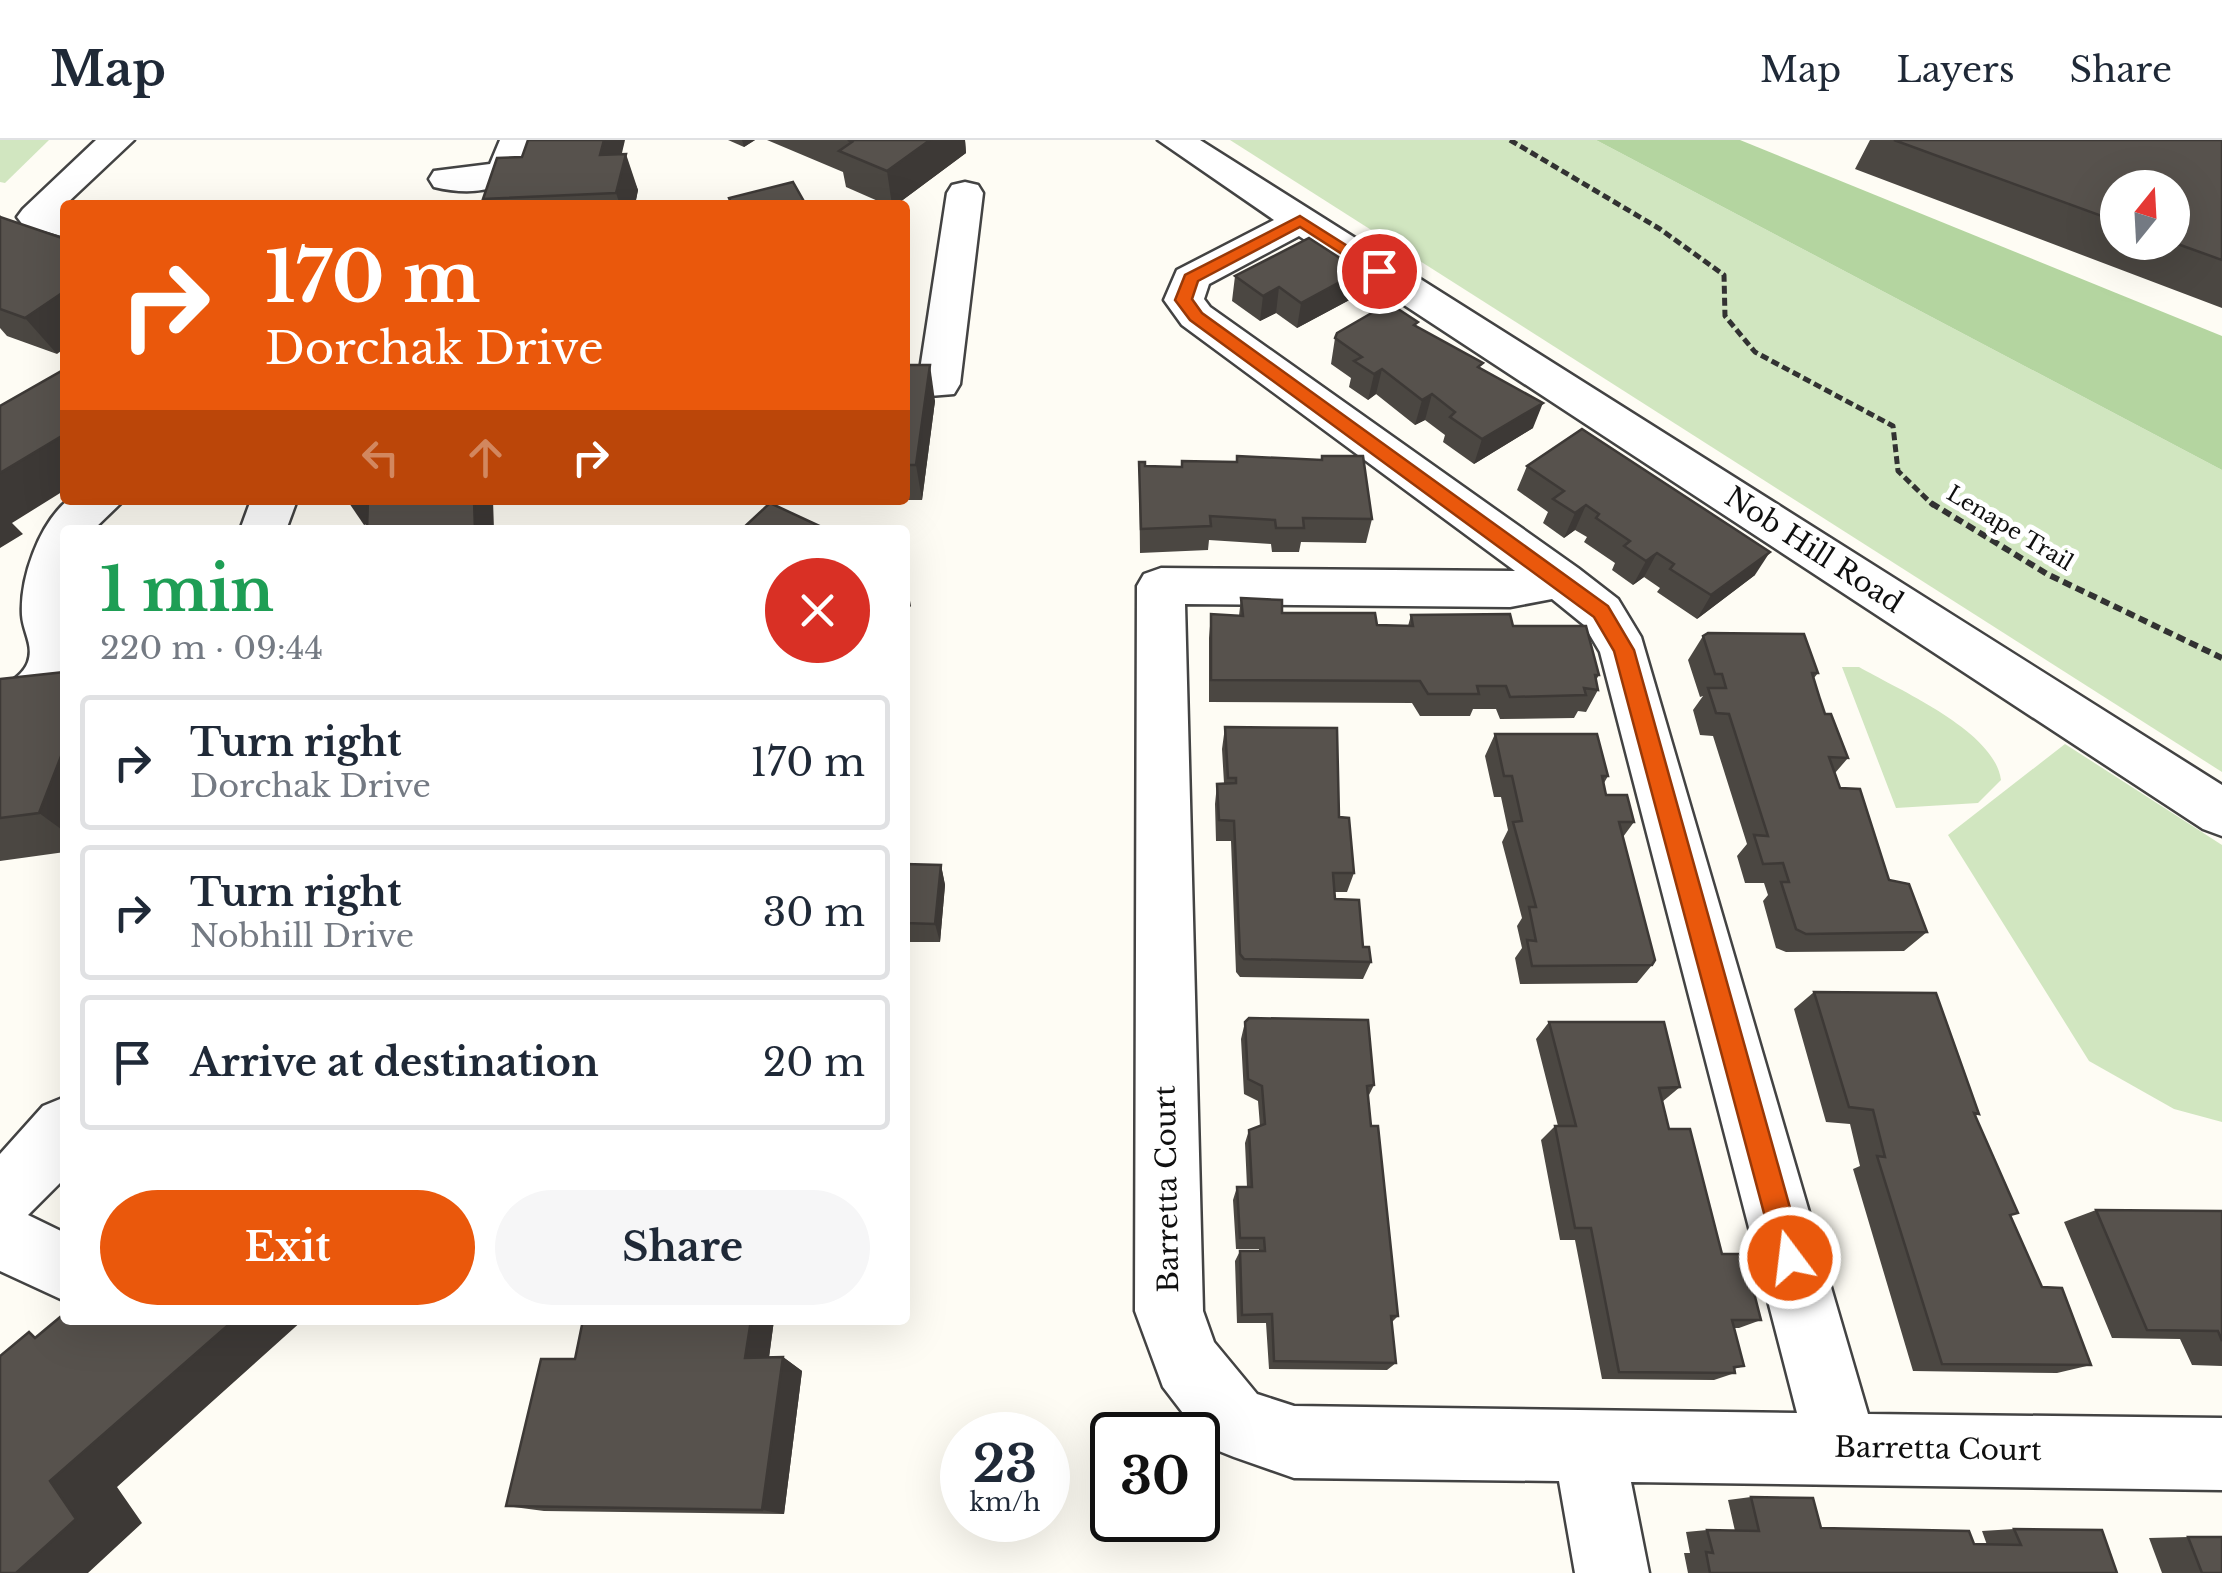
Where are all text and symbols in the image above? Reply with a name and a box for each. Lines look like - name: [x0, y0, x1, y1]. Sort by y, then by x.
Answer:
- text: Map: [50, 39, 166, 99]
- text: Map: [1760, 48, 1841, 91]
- text: Layers: [1896, 48, 2015, 91]
- text: Share: [2070, 48, 2172, 91]
- north arrow: [2100, 170, 2190, 260]
- map controls: [2100, 170, 2190, 260]
- pin: [1337, 229, 1422, 314]
- text: 170 m: [265, 234, 481, 321]
- icon: right: [100, 240, 230, 370]
- icon: arrive: [1352, 244, 1407, 299]
- text: Dorchak Drive: [265, 320, 604, 376]
- icon: left: [353, 430, 408, 485]
- icon: ahead: [458, 430, 513, 485]
- icon: right: [563, 430, 618, 485]
- street label: Nob Hill Road: [1718, 479, 1910, 621]
- street label: Lenape Trail: [1942, 480, 2078, 576]
- text: 1 min: [100, 553, 274, 627]
- button: close: [765, 558, 870, 663]
- text: 220 m · 09:44: [100, 628, 323, 668]
- text: Turn right: [190, 719, 401, 766]
- icon: right: [105, 735, 160, 790]
- text: 170 m: [750, 739, 865, 786]
- text: Dorchak Drive: [190, 766, 431, 806]
- text: Turn right: [190, 869, 401, 916]
- icon: right: [105, 885, 160, 940]
- text: 30 m: [763, 889, 865, 936]
- text: Nobhill Drive: [190, 916, 414, 956]
- icon: arrive: [105, 1035, 160, 1090]
- text: Arrive at destination: [190, 1039, 599, 1086]
- text: 20 m: [763, 1039, 865, 1086]
- street label: Barretta Court: [1148, 1085, 1186, 1293]
- button: Exit: [100, 1190, 475, 1305]
- button: Share: [495, 1190, 870, 1305]
- position arrow: [1738, 1206, 1842, 1310]
- speed limit sign: 30: [1090, 1412, 1220, 1542]
- street label: Barretta Court: [1834, 1430, 2042, 1468]
- text: 23: [973, 1433, 1037, 1496]
- text: km/h: [970, 1487, 1040, 1518]

